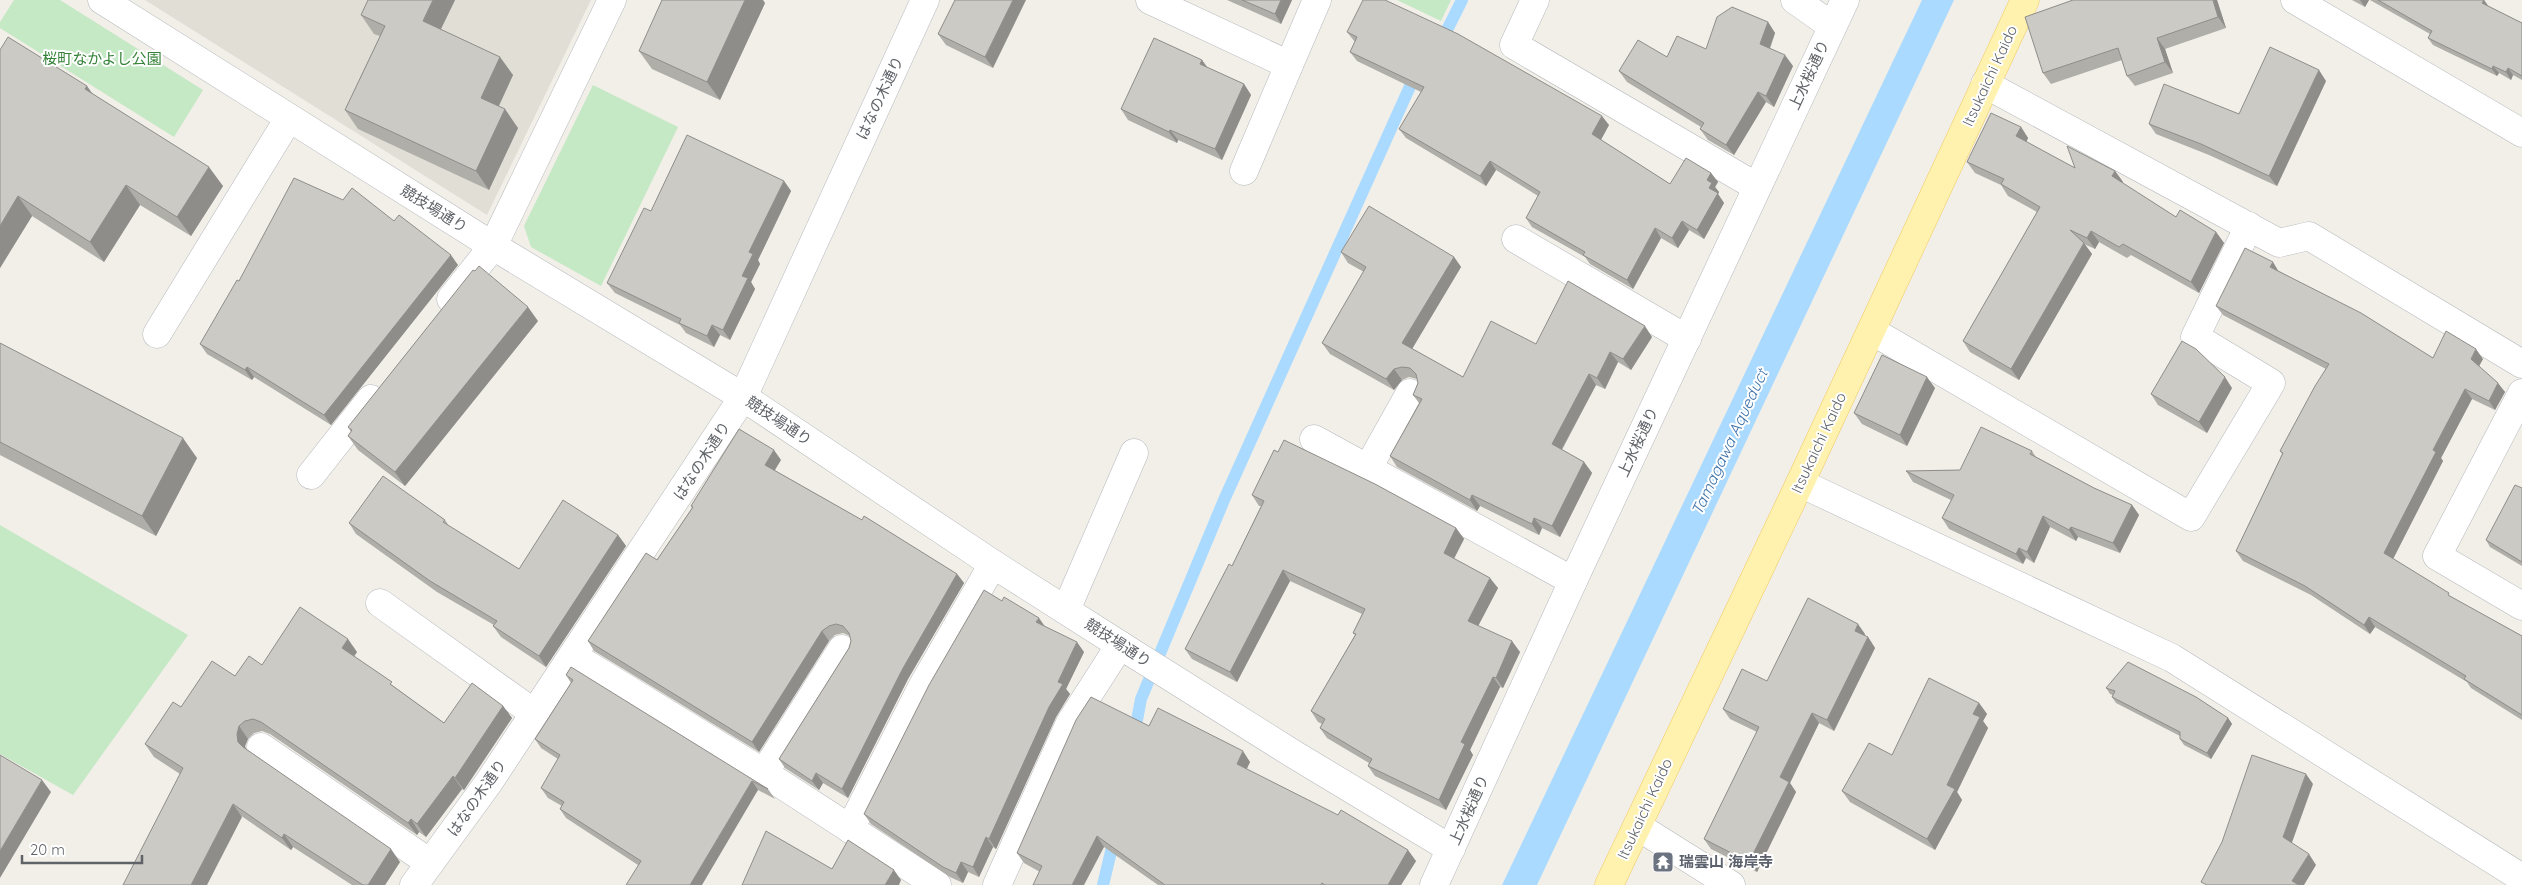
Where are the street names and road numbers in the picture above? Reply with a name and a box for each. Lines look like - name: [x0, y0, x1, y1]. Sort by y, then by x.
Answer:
- street label: Itsukaichi Kaido: [1958, 22, 2021, 129]
- street label: 上水桜通り: [1784, 37, 1833, 113]
- street label: はなの木通り: [852, 53, 907, 143]
- street label: 競技場通り: [397, 181, 471, 237]
- street label: Itsukaichi Kaido: [1787, 389, 1850, 496]
- street label: 競技場通り: [743, 392, 816, 449]
- street label: 上水桜通り: [1613, 404, 1662, 480]
- street label: はなの木通り: [669, 418, 734, 504]
- street label: 競技場通り: [1082, 614, 1155, 671]
- street label: はなの木通り: [443, 755, 510, 840]
- street label: Itsukaichi Kaido: [1613, 755, 1676, 862]
- street label: 上水桜通り: [1445, 772, 1492, 848]

